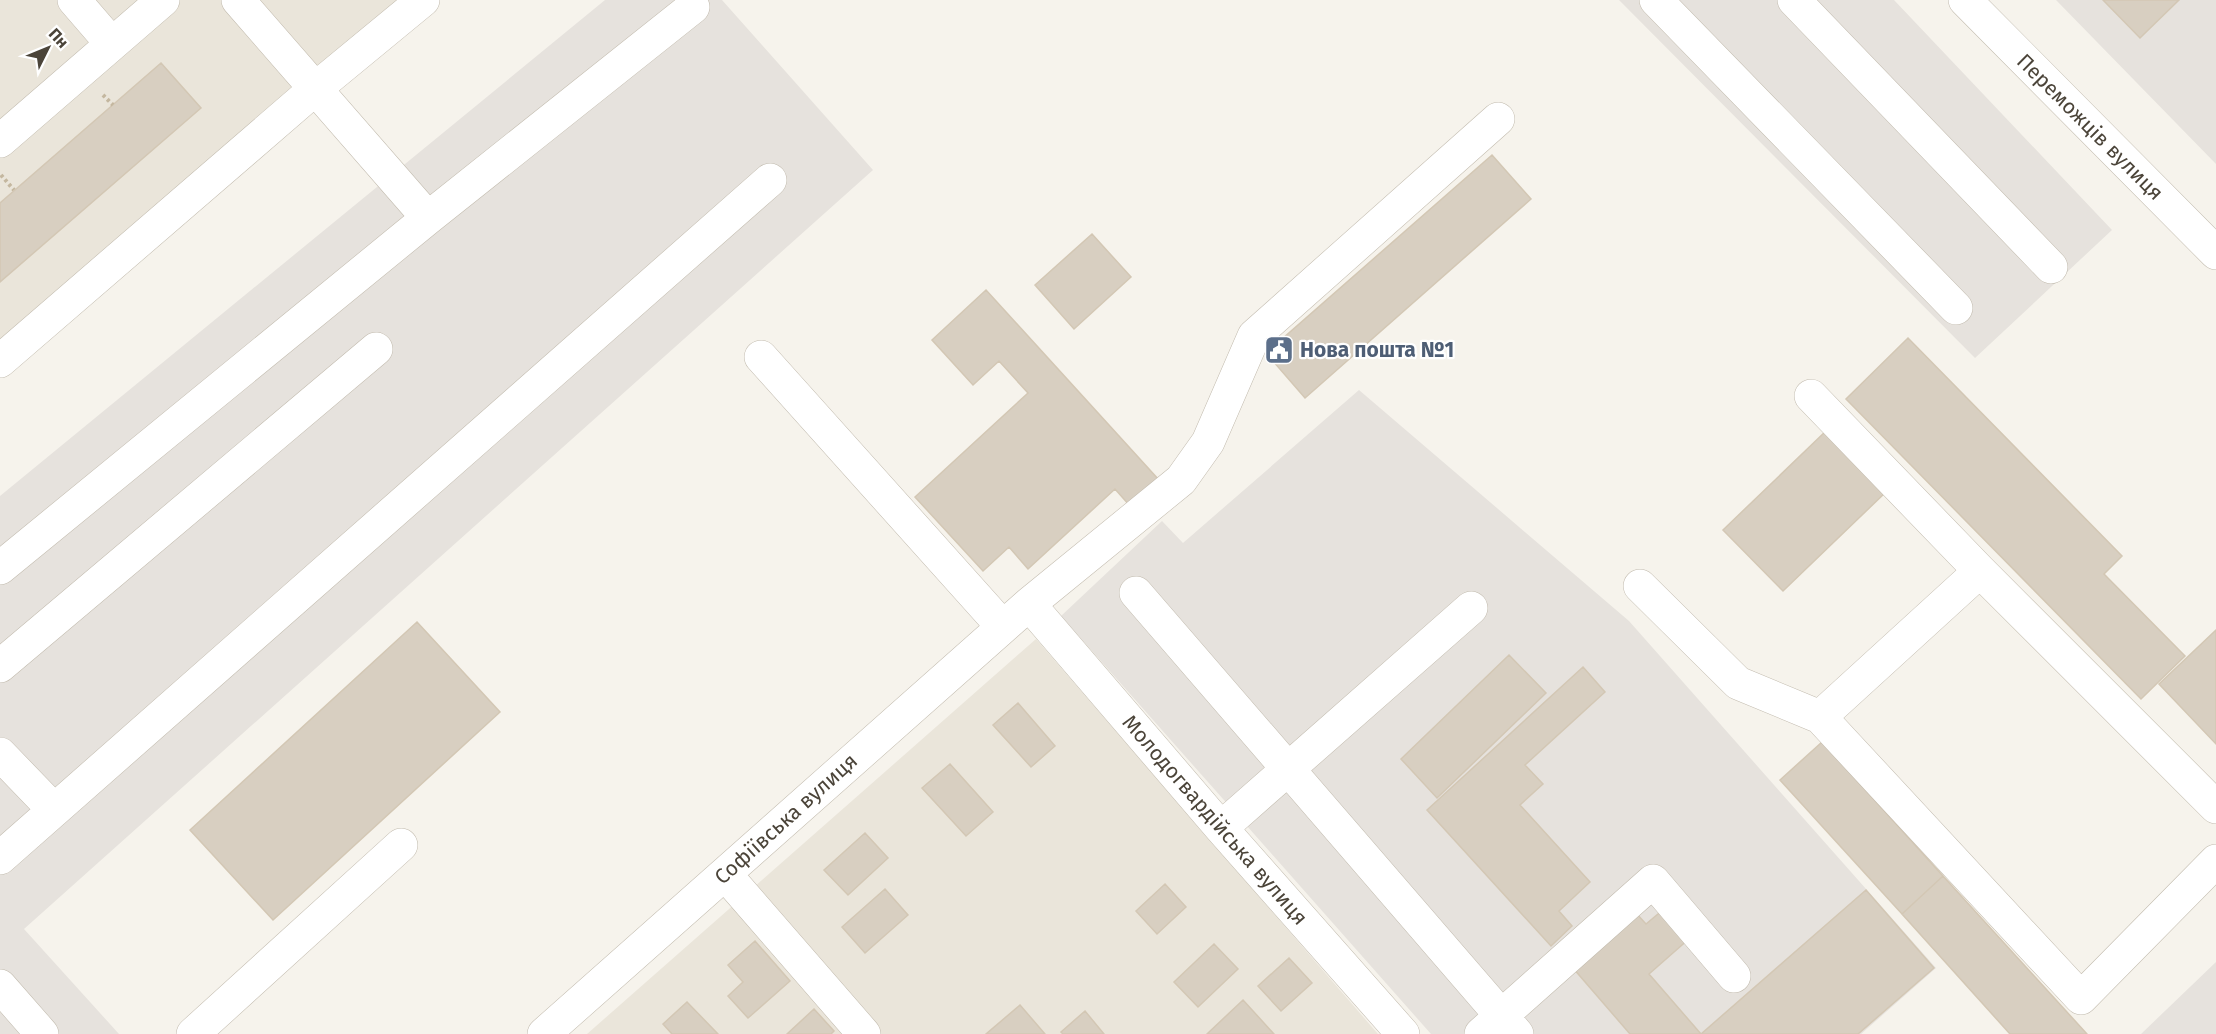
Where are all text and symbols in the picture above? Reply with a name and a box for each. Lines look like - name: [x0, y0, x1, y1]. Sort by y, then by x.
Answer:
- north arrow: [18, 18, 78, 78]
- text: Пн: [45, 24, 72, 52]
- street label: Переможців вулиця: [2011, 48, 2169, 206]
- public building icon: Нова пошта №1: [1263, 334, 1295, 366]
- place label: Нова пошта №1: [1300, 337, 1454, 363]
- street label: Молодогвардійська вулиця: [1117, 710, 1313, 930]
- street label: Софіївська вулиця: [709, 748, 863, 890]

